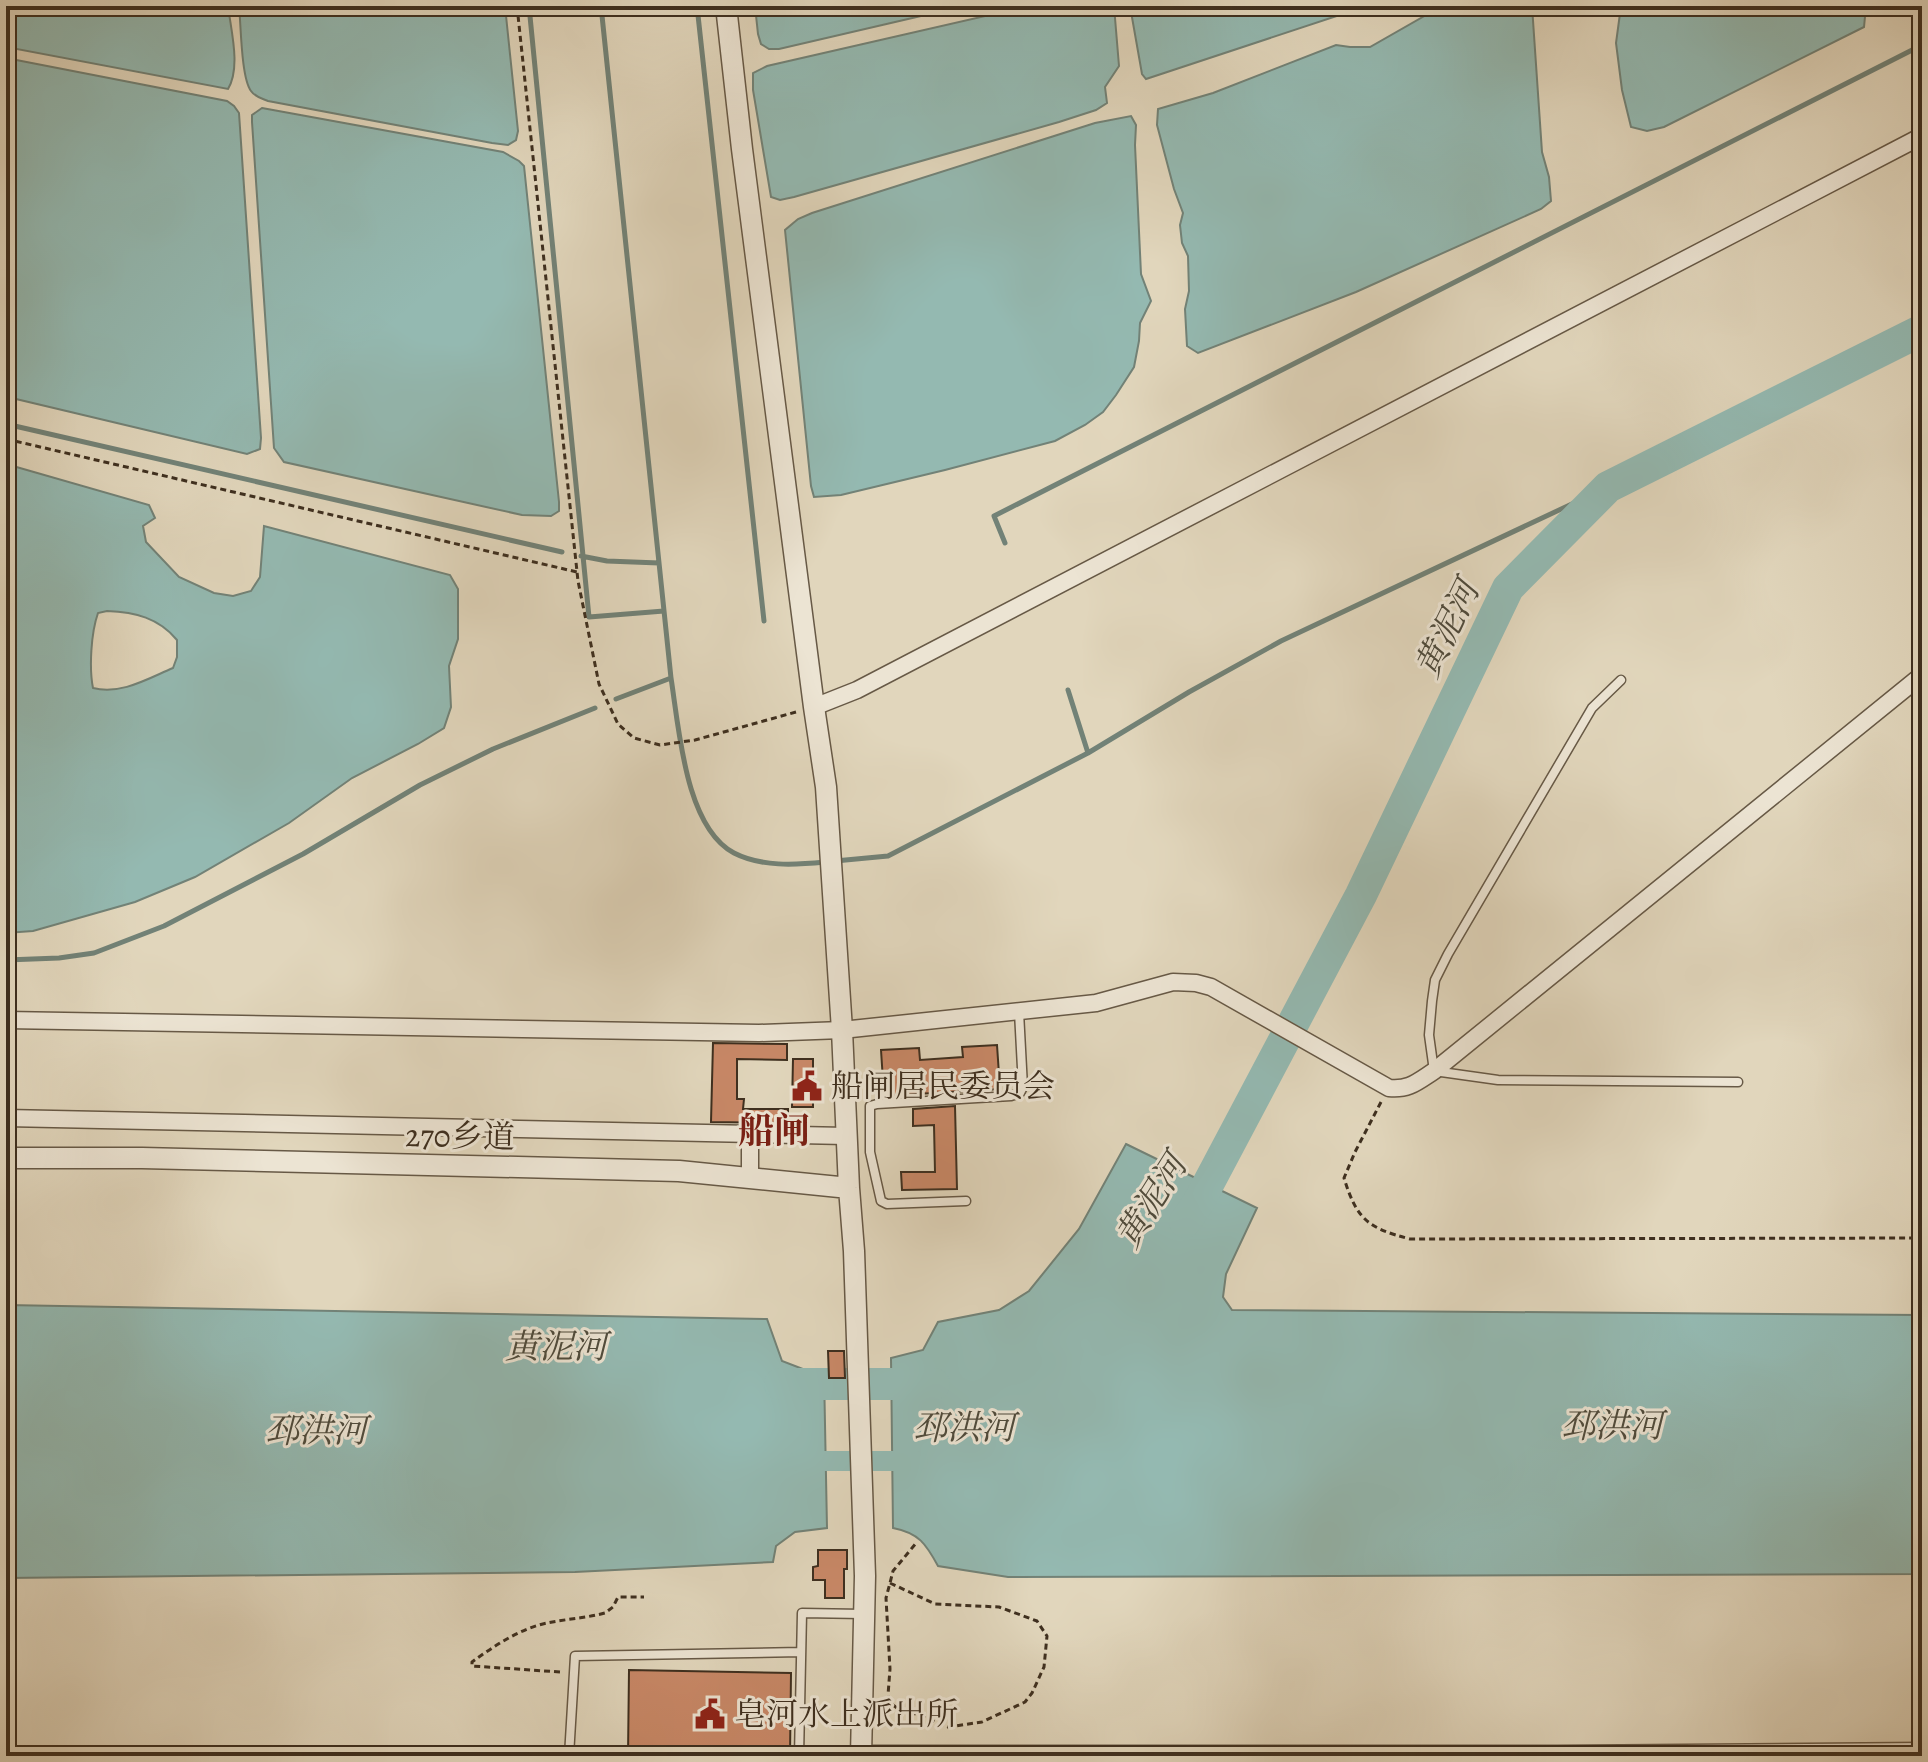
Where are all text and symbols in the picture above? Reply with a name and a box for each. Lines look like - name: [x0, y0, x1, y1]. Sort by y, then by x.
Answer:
- water label: 黄泥河: [1404, 567, 1493, 685]
- place label: 船闸居民委员会: [831, 1064, 1055, 1108]
- public building icon: 船闸居民委员会: [790, 1069, 824, 1103]
- district label: 船闸: [738, 1106, 810, 1155]
- street label: 270乡道: [405, 1113, 515, 1159]
- water label: 黄泥河: [1104, 1140, 1201, 1257]
- water label: 黄泥河: [505, 1323, 613, 1370]
- water label: 邳洪河: [1561, 1402, 1669, 1449]
- water label: 邳洪河: [913, 1404, 1021, 1451]
- water label: 邳洪河: [265, 1407, 373, 1454]
- place label: 皂河水上派出所: [734, 1692, 958, 1736]
- public building icon: 皂河水上派出所: [693, 1697, 727, 1731]

